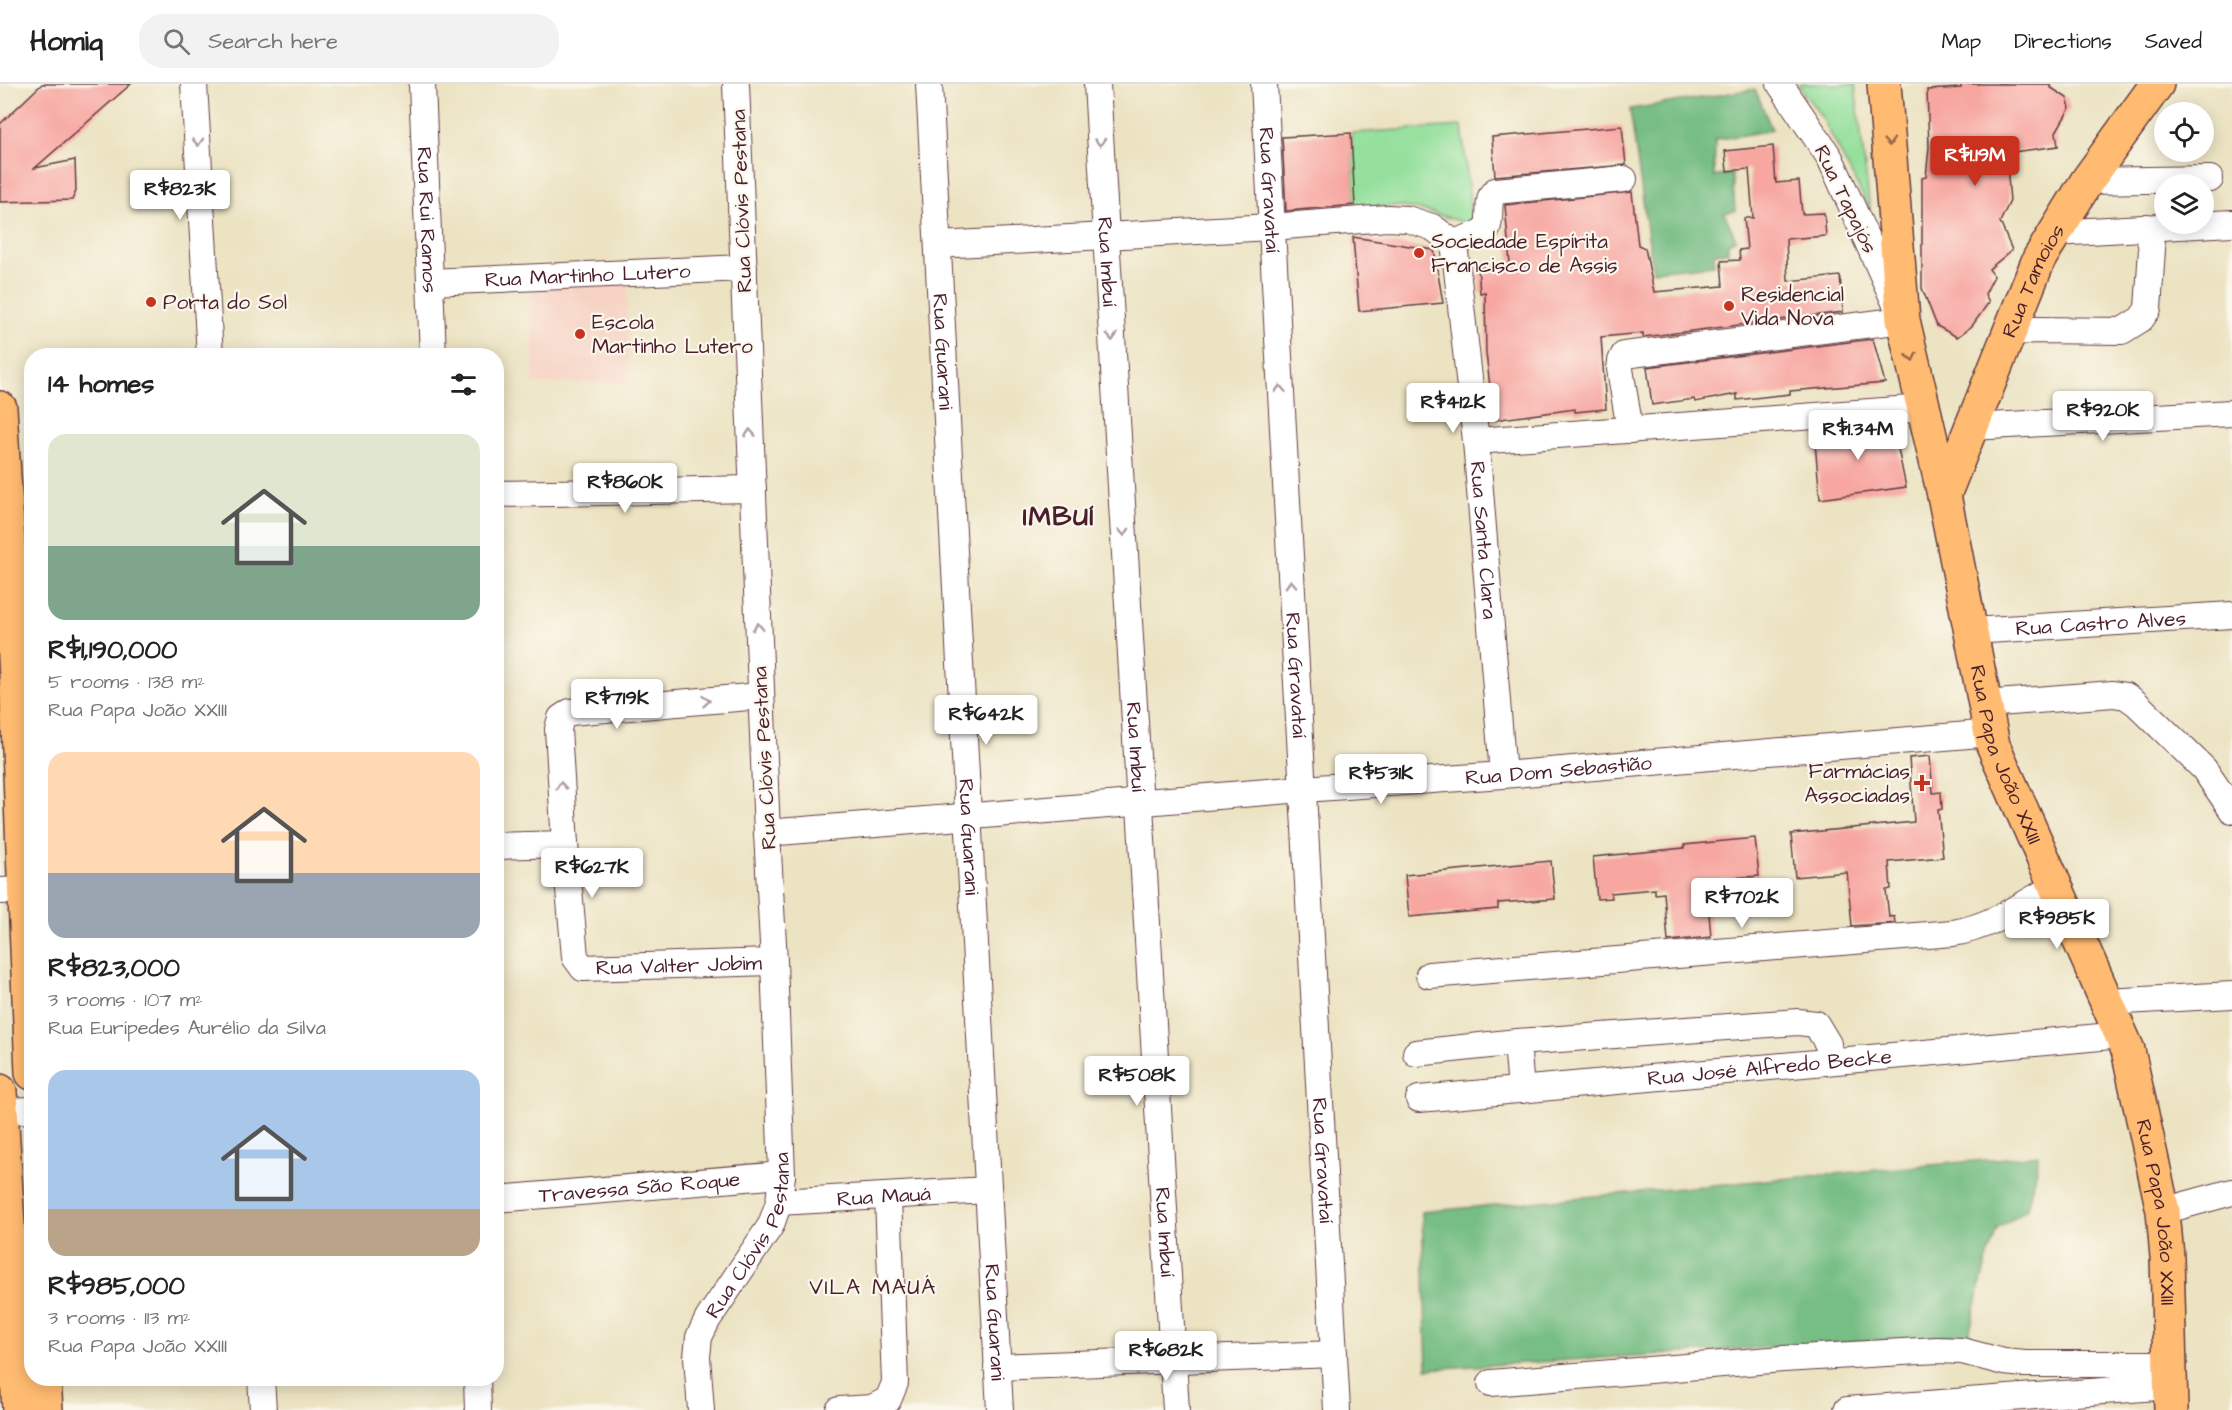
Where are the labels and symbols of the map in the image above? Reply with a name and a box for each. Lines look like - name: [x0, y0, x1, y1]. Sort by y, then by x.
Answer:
- street label: Rua Clóvis Pestana: [724, 109, 759, 293]
- street label: Rua Gravataí: [1251, 126, 1287, 254]
- pin: R$1.19M: [1920, 136, 2030, 187]
- one-way arrow: [191, 138, 204, 147]
- one-way arrow: [1094, 138, 1107, 147]
- one-way arrow: [1882, 138, 1895, 147]
- street label: Rua Tapajós: [1806, 140, 1884, 259]
- street label: Rua Rui Ramos: [410, 146, 444, 294]
- pin: R$823K: [131, 170, 229, 221]
- street label: Rua Imbuí: [1090, 216, 1124, 308]
- street label: Rua Tamoios: [1995, 219, 2072, 342]
- place label: Sociedade Espírita Francisco de Assis: [1431, 227, 1618, 280]
- marker: Sociedade Espírita Francisco de Assis: [1412, 246, 1426, 260]
- street label: Rua Martinho Lutero: [484, 256, 691, 295]
- place label: Residencial Vida Nova: [1741, 280, 1844, 333]
- place label: Porta do Sol: [163, 288, 287, 317]
- street label: Rua Guarani: [925, 293, 960, 411]
- marker: Porta do Sol: [144, 295, 158, 309]
- marker: Residencial Vida Nova: [1722, 299, 1736, 313]
- place label: Escola Martinho Lutero: [592, 308, 753, 361]
- marker: Escola Martinho Lutero: [573, 327, 587, 341]
- one-way arrow: [1106, 333, 1119, 342]
- one-way arrow: [1904, 351, 1917, 361]
- pin: R$412K: [1404, 383, 1502, 434]
- one-way arrow: [1274, 384, 1287, 393]
- pin: R$920K: [2054, 391, 2152, 442]
- pin: R$1.34M: [1803, 410, 1913, 461]
- one-way arrow: [744, 428, 757, 437]
- street label: Rua Santa Clara: [1463, 460, 1504, 621]
- pin: R$860K: [576, 463, 674, 514]
- district label: IMBUÍ: [1023, 498, 1095, 536]
- one-way arrow: [1117, 527, 1130, 536]
- one-way arrow: [1285, 579, 1298, 588]
- street label: Rua Castro Alves: [2015, 604, 2187, 643]
- street label: Rua Gravataí: [1278, 612, 1314, 739]
- one-way arrow: [752, 623, 765, 632]
- street label: Rua Papa João XXIII: [1963, 662, 2049, 849]
- street label: Rua Clóvis Pestana: [745, 665, 784, 850]
- pin: R$719K: [568, 679, 666, 730]
- one-way arrow: [702, 695, 711, 708]
- pin: R$642K: [937, 695, 1035, 746]
- street label: Rua Imbuí: [1119, 701, 1153, 793]
- street label: Rua Dom Sebastião: [1464, 748, 1653, 793]
- pin: R$531K: [1332, 754, 1430, 805]
- place label: Farmácias Associadas: [1805, 757, 1910, 810]
- marker: Farmácias Associadas: [1915, 776, 1929, 790]
- street label: Rua Guarani: [951, 778, 986, 896]
- one-way arrow: [555, 781, 568, 790]
- pin: R$627K: [543, 848, 641, 899]
- pin: R$702K: [1693, 878, 1791, 929]
- pin: R$985K: [2008, 899, 2106, 950]
- street label: Rua Valter Jobim: [595, 948, 763, 983]
- street label: Rua José Alfredo Becke: [1646, 1042, 1893, 1093]
- pin: R$508K: [1088, 1056, 1186, 1107]
- street label: Rua Gravataí: [1305, 1097, 1341, 1225]
- street label: Rua Papa João XXIII: [2128, 1116, 2182, 1306]
- street label: Rua Clóvis Pestana: [699, 1151, 797, 1324]
- street label: Travessa São Roque: [538, 1165, 741, 1210]
- street label: Rua Mauá: [836, 1179, 932, 1214]
- street label: Rua Imbuí: [1148, 1186, 1182, 1279]
- street label: Rua Guarani: [977, 1263, 1012, 1381]
- district label: VILA MAUÁ: [809, 1272, 937, 1303]
- pin: R$682K: [1117, 1331, 1215, 1382]

